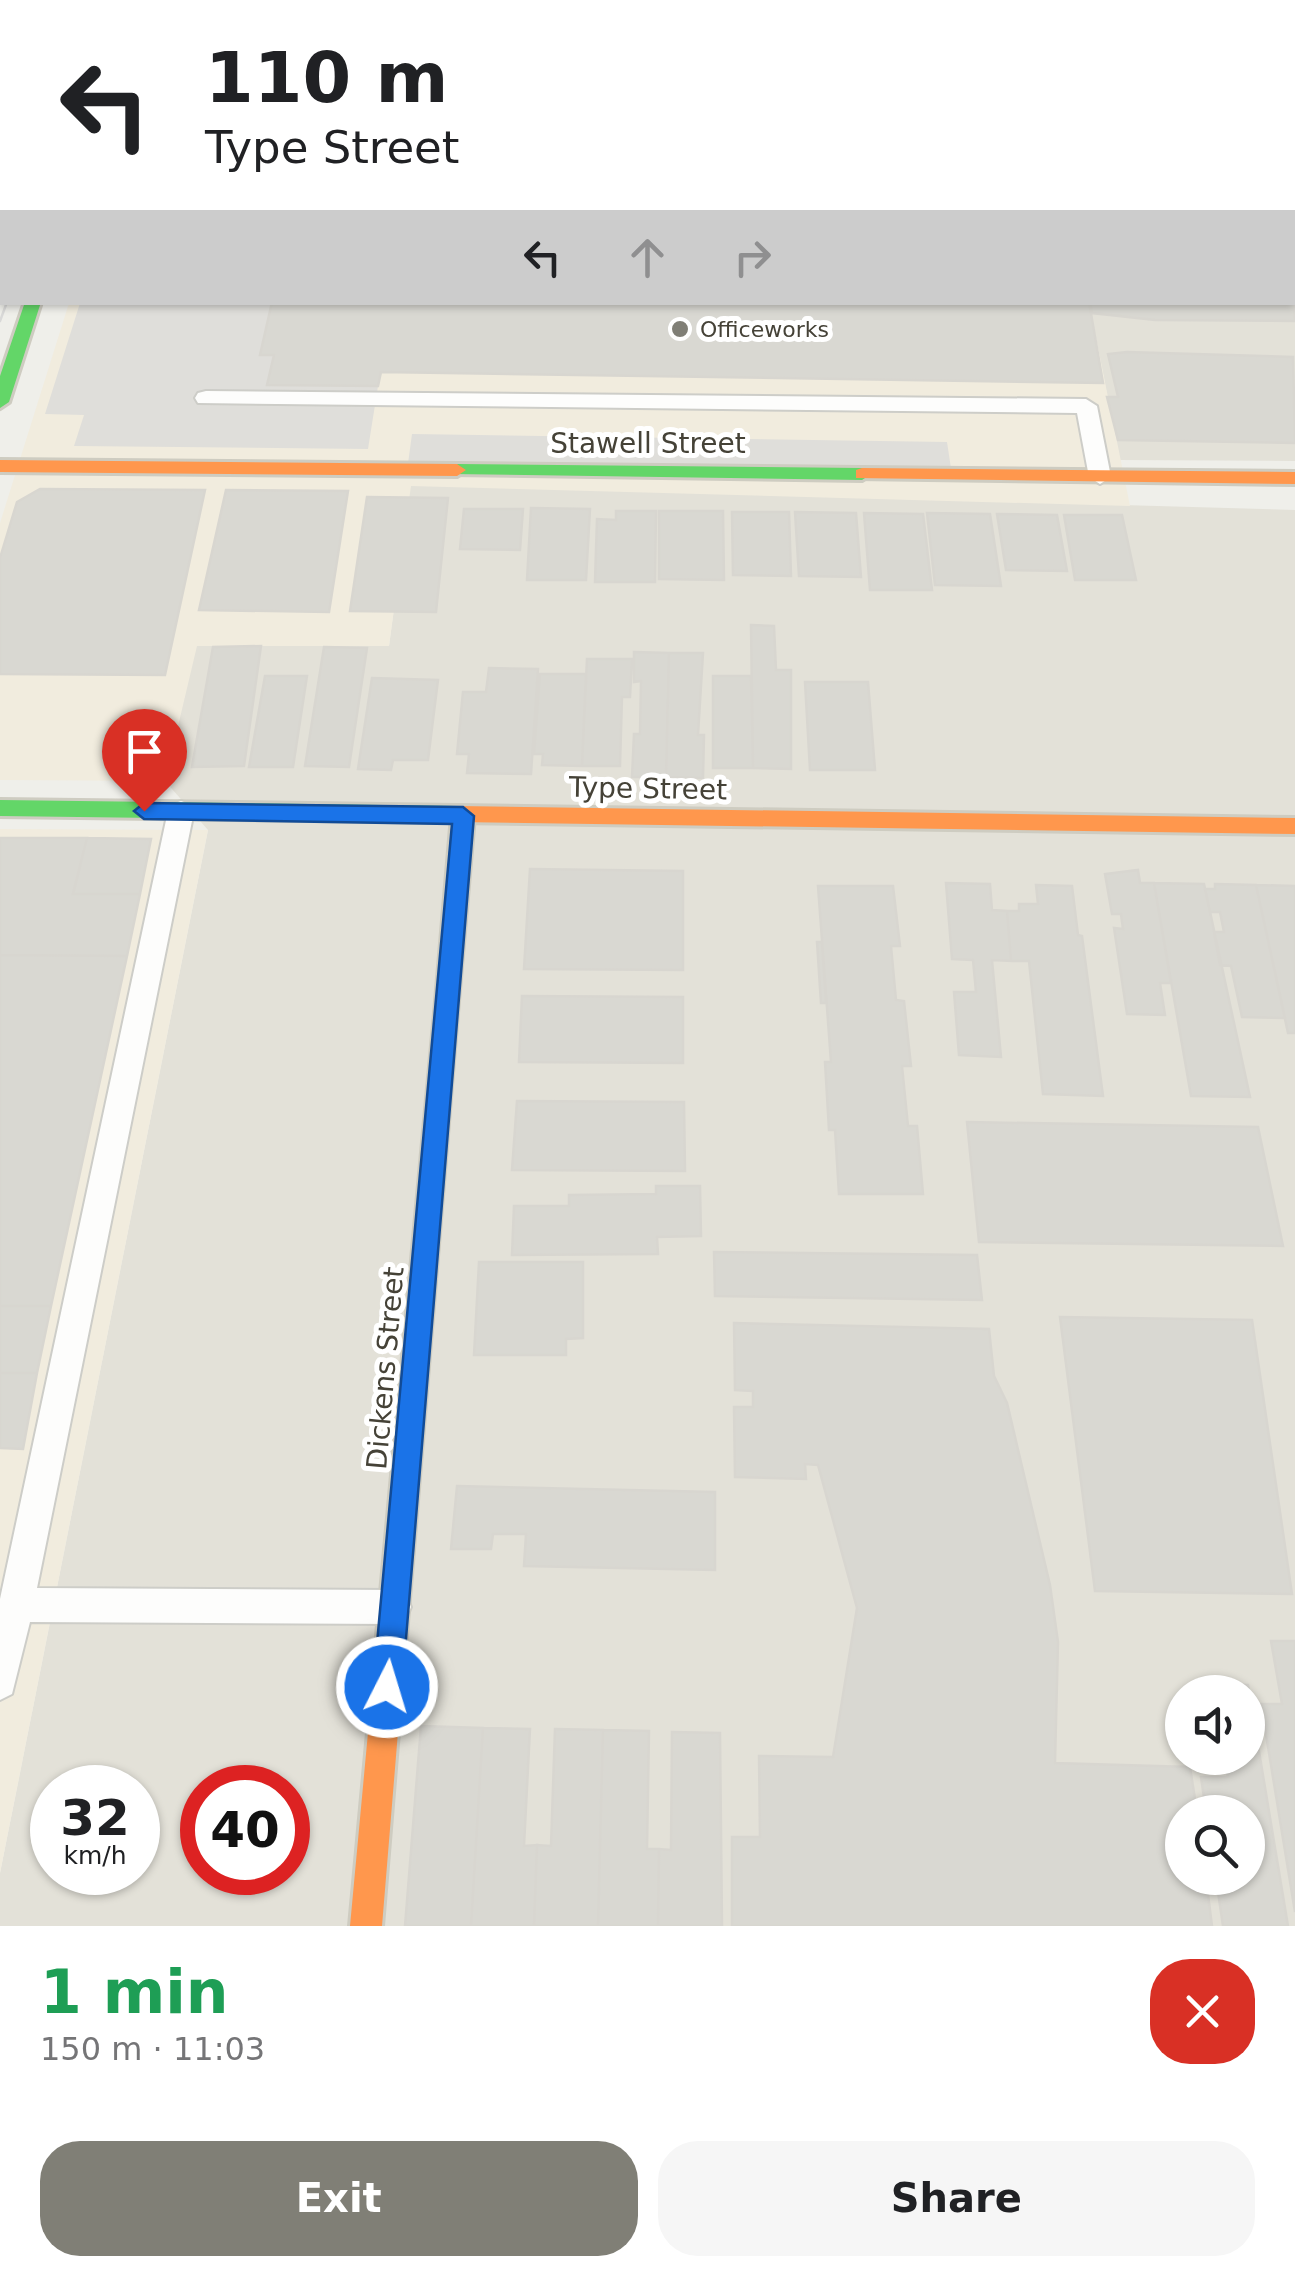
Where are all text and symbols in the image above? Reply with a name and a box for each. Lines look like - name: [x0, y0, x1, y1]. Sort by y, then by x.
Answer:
- text: 110 m: [205, 37, 448, 119]
- icon: left: [40, 40, 170, 170]
- text: Type Street: [205, 121, 459, 174]
- icon: left: [515, 230, 570, 285]
- icon: ahead: [620, 230, 675, 285]
- icon: right: [725, 230, 780, 285]
- place label: Officeworks: [700, 317, 829, 342]
- marker: Officeworks: [669, 318, 691, 340]
- street label: Stawell Street: [550, 427, 746, 460]
- pin: [102, 709, 187, 812]
- icon: arrive: [117, 724, 172, 779]
- street label: Type Street: [568, 771, 727, 806]
- street label: Dickens Street: [360, 1265, 411, 1471]
- position arrow: [335, 1635, 439, 1739]
- map controls: [1165, 1675, 1265, 1895]
- button: sound: [1165, 1675, 1265, 1775]
- speed limit sign: 40: [180, 1765, 310, 1895]
- text: 32: [60, 1789, 130, 1847]
- button: search: [1165, 1795, 1265, 1895]
- text: km/h: [63, 1841, 127, 1870]
- text: 1 min: [40, 1957, 228, 2027]
- button: close: [1150, 1959, 1255, 2064]
- text: 150 m · 11:03: [40, 2030, 265, 2068]
- button: Exit: [40, 2141, 638, 2256]
- button: Share: [658, 2141, 1255, 2256]

